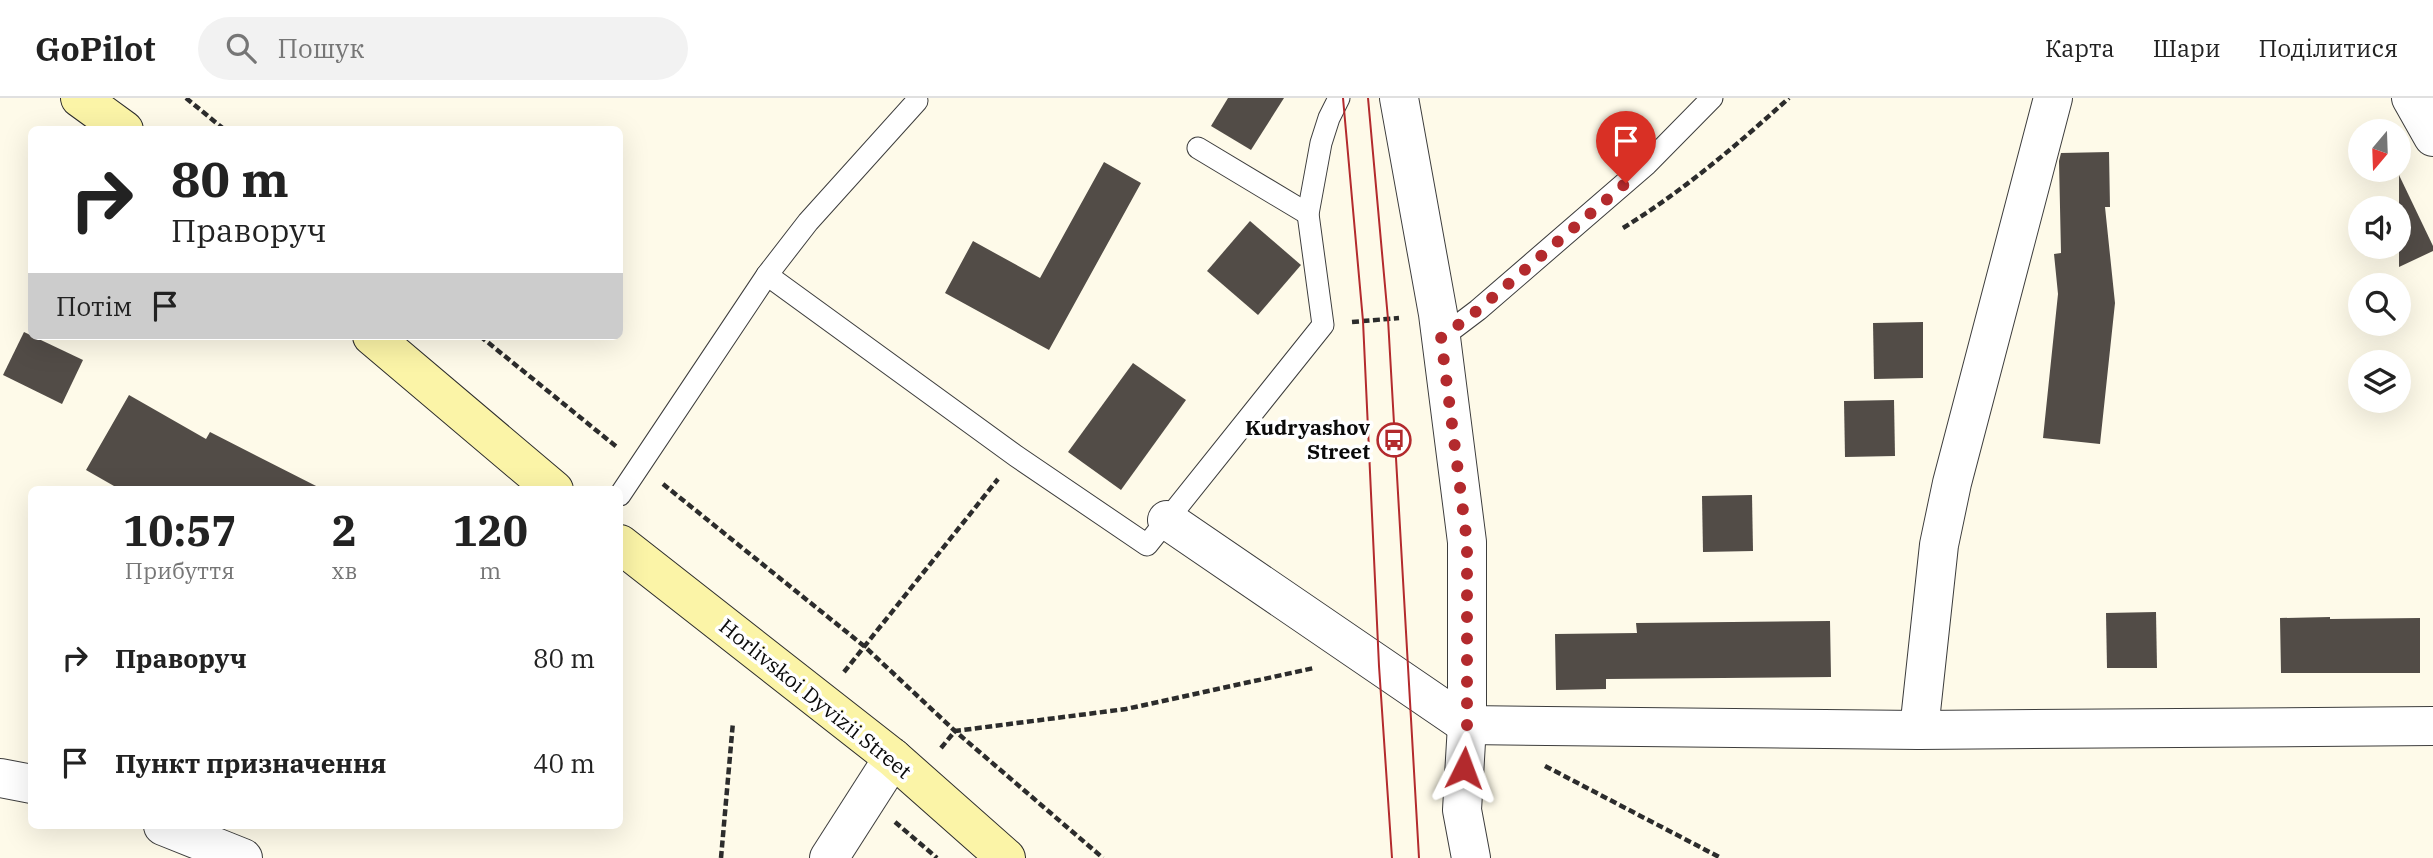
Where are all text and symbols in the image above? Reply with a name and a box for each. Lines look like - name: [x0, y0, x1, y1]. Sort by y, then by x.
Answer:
- search box: [198, 17, 688, 80]
- text: GoPilot: [35, 27, 156, 70]
- icon: search: [222, 29, 260, 67]
- text: Пошук: [278, 31, 364, 65]
- text: Карта: [2045, 32, 2115, 64]
- text: Шари: [2153, 32, 2221, 64]
- text: Поділитися: [2259, 32, 2398, 64]
- pin: [1596, 111, 1656, 183]
- north arrow: [2348, 119, 2412, 182]
- map controls: [2348, 119, 2411, 413]
- icon: arrive: [1607, 122, 1645, 160]
- text: 80 m: [171, 147, 289, 210]
- icon: right: [56, 154, 147, 245]
- button: sound: [2348, 196, 2411, 259]
- text: Праворуч: [171, 209, 327, 251]
- button: search: [2348, 273, 2411, 336]
- icon: arrive: [146, 287, 184, 325]
- text: Потім: [56, 289, 132, 323]
- button: layers: [2348, 350, 2411, 413]
- place label: Kudryashov Street: [1245, 413, 1370, 465]
- bus stop icon: Kudryashov Street: [1375, 421, 1413, 459]
- text: 10:57: [123, 503, 237, 558]
- text: 2: [332, 503, 357, 558]
- text: 120: [452, 503, 528, 558]
- text: Прибуття: [125, 555, 235, 585]
- text: хв: [332, 555, 357, 585]
- text: m: [479, 555, 501, 585]
- street label: Horlivskoi Dyvizii Street: [714, 612, 917, 784]
- icon: right: [56, 639, 94, 677]
- text: Праворуч: [115, 641, 247, 675]
- text: 80 m: [533, 641, 595, 675]
- position arrow: [1427, 731, 1501, 805]
- icon: arrive: [56, 744, 94, 782]
- text: Пункт призначення: [115, 746, 387, 780]
- text: 40 m: [533, 746, 595, 780]

